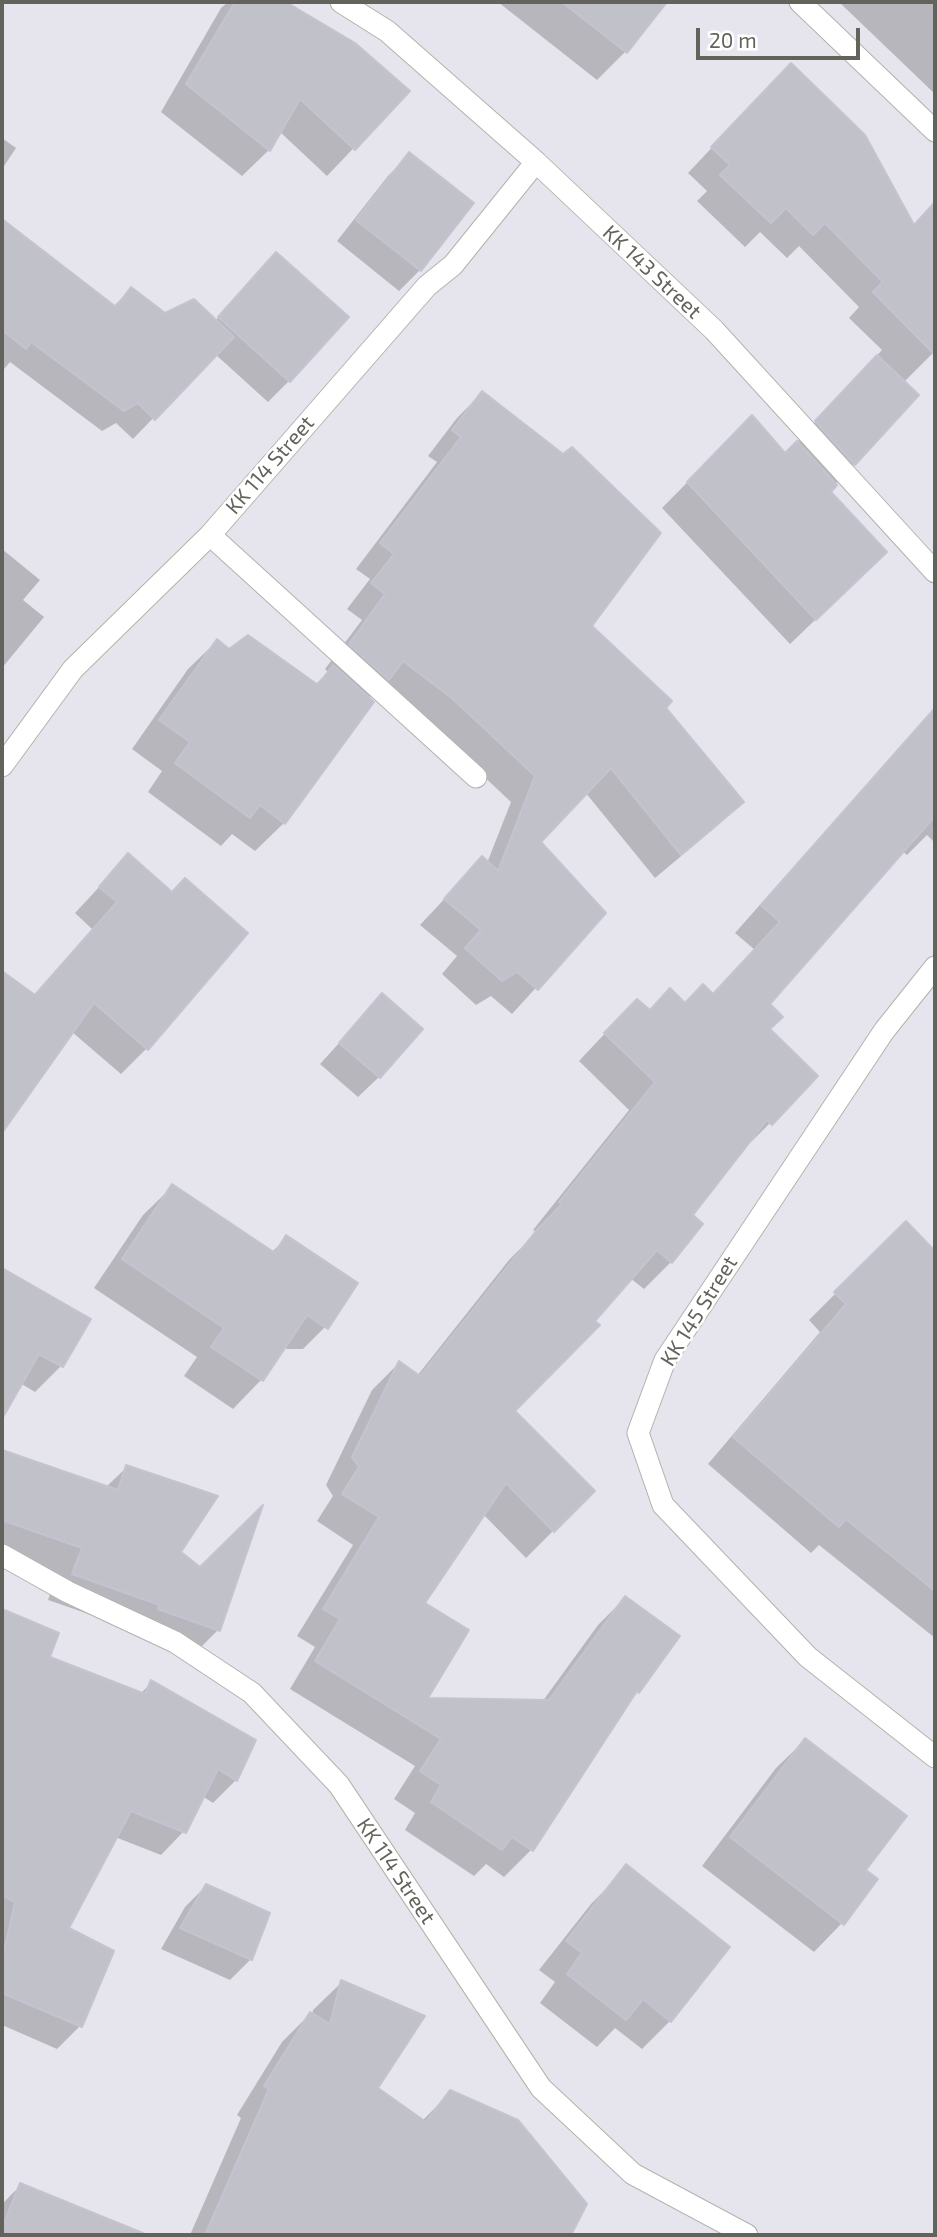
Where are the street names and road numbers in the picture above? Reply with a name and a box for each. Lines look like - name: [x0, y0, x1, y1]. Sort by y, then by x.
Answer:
- street label: KK 143 Street: [598, 220, 706, 324]
- street label: KK 114 Street: [220, 411, 320, 519]
- street label: KK 145 Street: [655, 1251, 743, 1371]
- street label: KK 114 Street: [351, 1813, 441, 1929]

